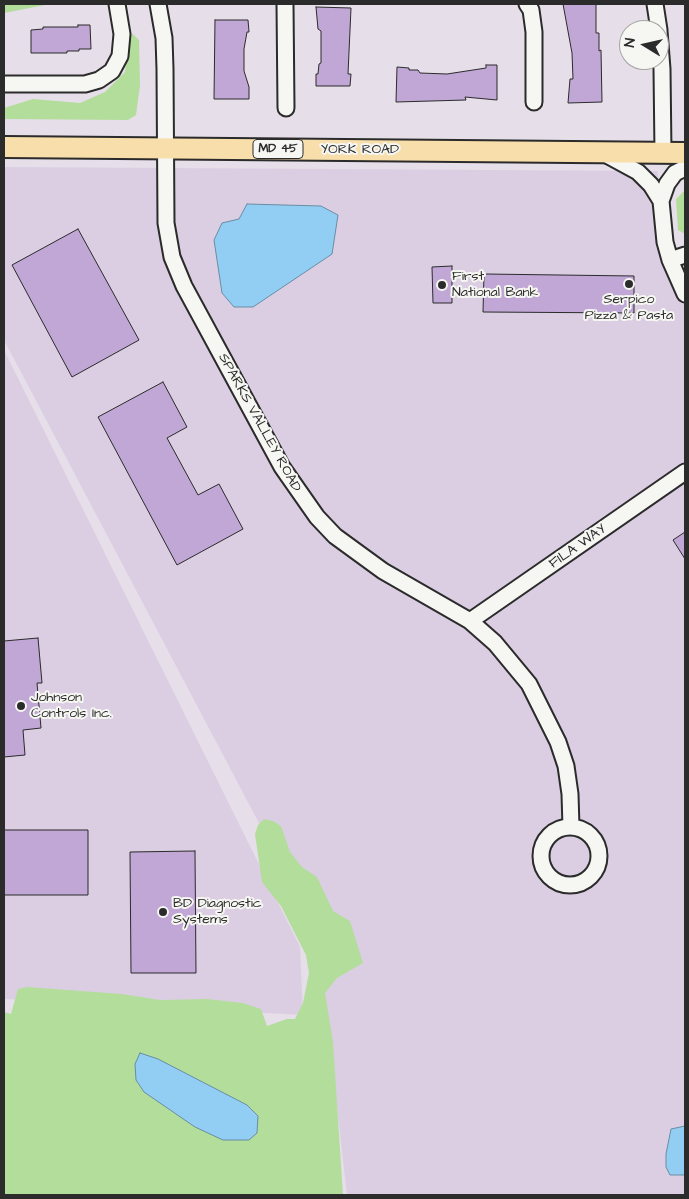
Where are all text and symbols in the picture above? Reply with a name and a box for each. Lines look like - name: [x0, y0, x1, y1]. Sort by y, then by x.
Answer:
- north arrow: [619, 20, 669, 70]
- text: N: [620, 37, 641, 49]
- road number: MD 45: [253, 140, 303, 158]
- street label: YORK ROAD: [321, 142, 399, 158]
- place label: First National Bank: [452, 269, 538, 302]
- marker: Serpico Pizza & Pasta: [623, 278, 635, 290]
- marker: First National Bank: [436, 279, 448, 291]
- place label: Serpico Pizza & Pasta: [585, 292, 673, 324]
- street label: SPARKS VALLEY ROAD: [214, 351, 304, 495]
- street label: FILA WAY: [546, 521, 610, 573]
- place label: Johnson Controls Inc.: [31, 690, 112, 722]
- marker: Johnson Controls Inc.: [15, 700, 27, 712]
- place label: BD Diagnostic Systems: [173, 896, 262, 929]
- marker: BD Diagnostic Systems: [157, 906, 169, 918]

